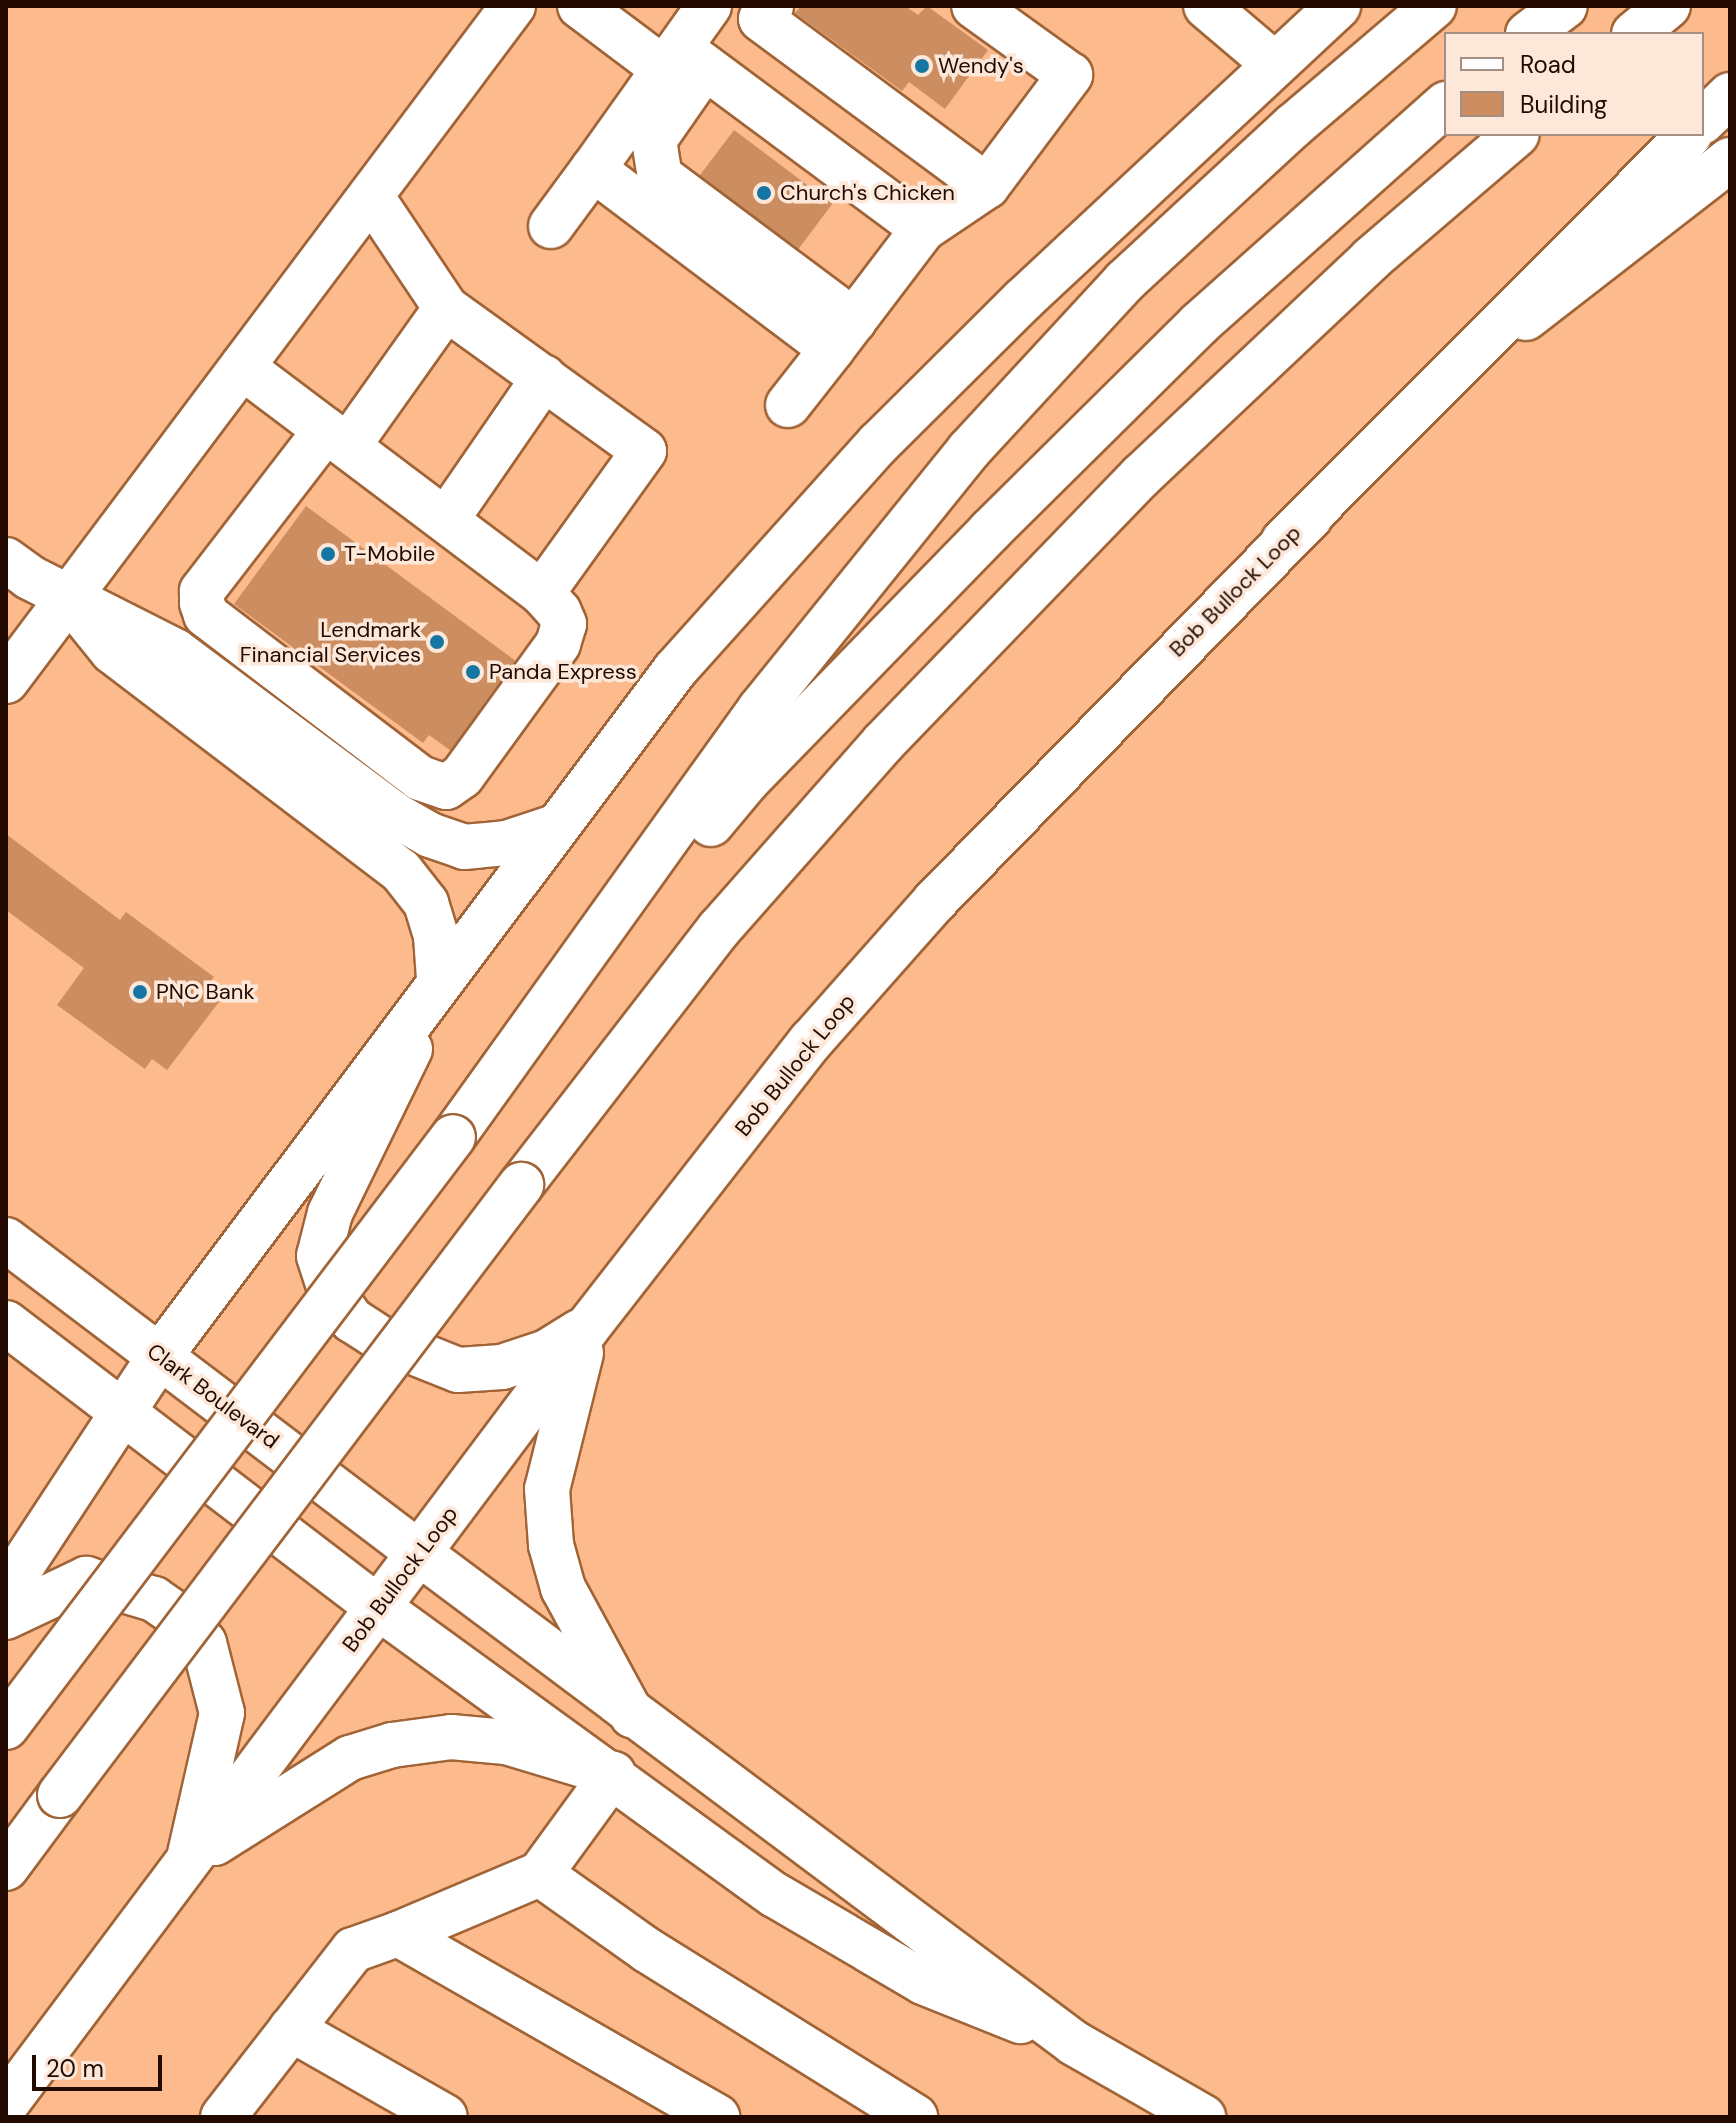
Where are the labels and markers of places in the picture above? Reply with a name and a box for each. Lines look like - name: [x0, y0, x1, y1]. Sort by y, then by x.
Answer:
- place label: Wendy's: [938, 53, 1024, 79]
- marker: Wendy's: [913, 57, 931, 75]
- place label: Church's Chicken: [780, 180, 955, 206]
- marker: Church's Chicken: [755, 184, 773, 202]
- place label: T-Mobile: [344, 541, 435, 567]
- marker: T-Mobile: [319, 545, 337, 563]
- place label: Lendmark Financial Services: [240, 616, 421, 668]
- marker: Lendmark Financial Services: [428, 633, 446, 651]
- place label: Panda Express: [489, 659, 637, 685]
- marker: Panda Express: [464, 663, 482, 681]
- place label: PNC Bank: [156, 979, 255, 1005]
- marker: PNC Bank: [131, 983, 149, 1001]

